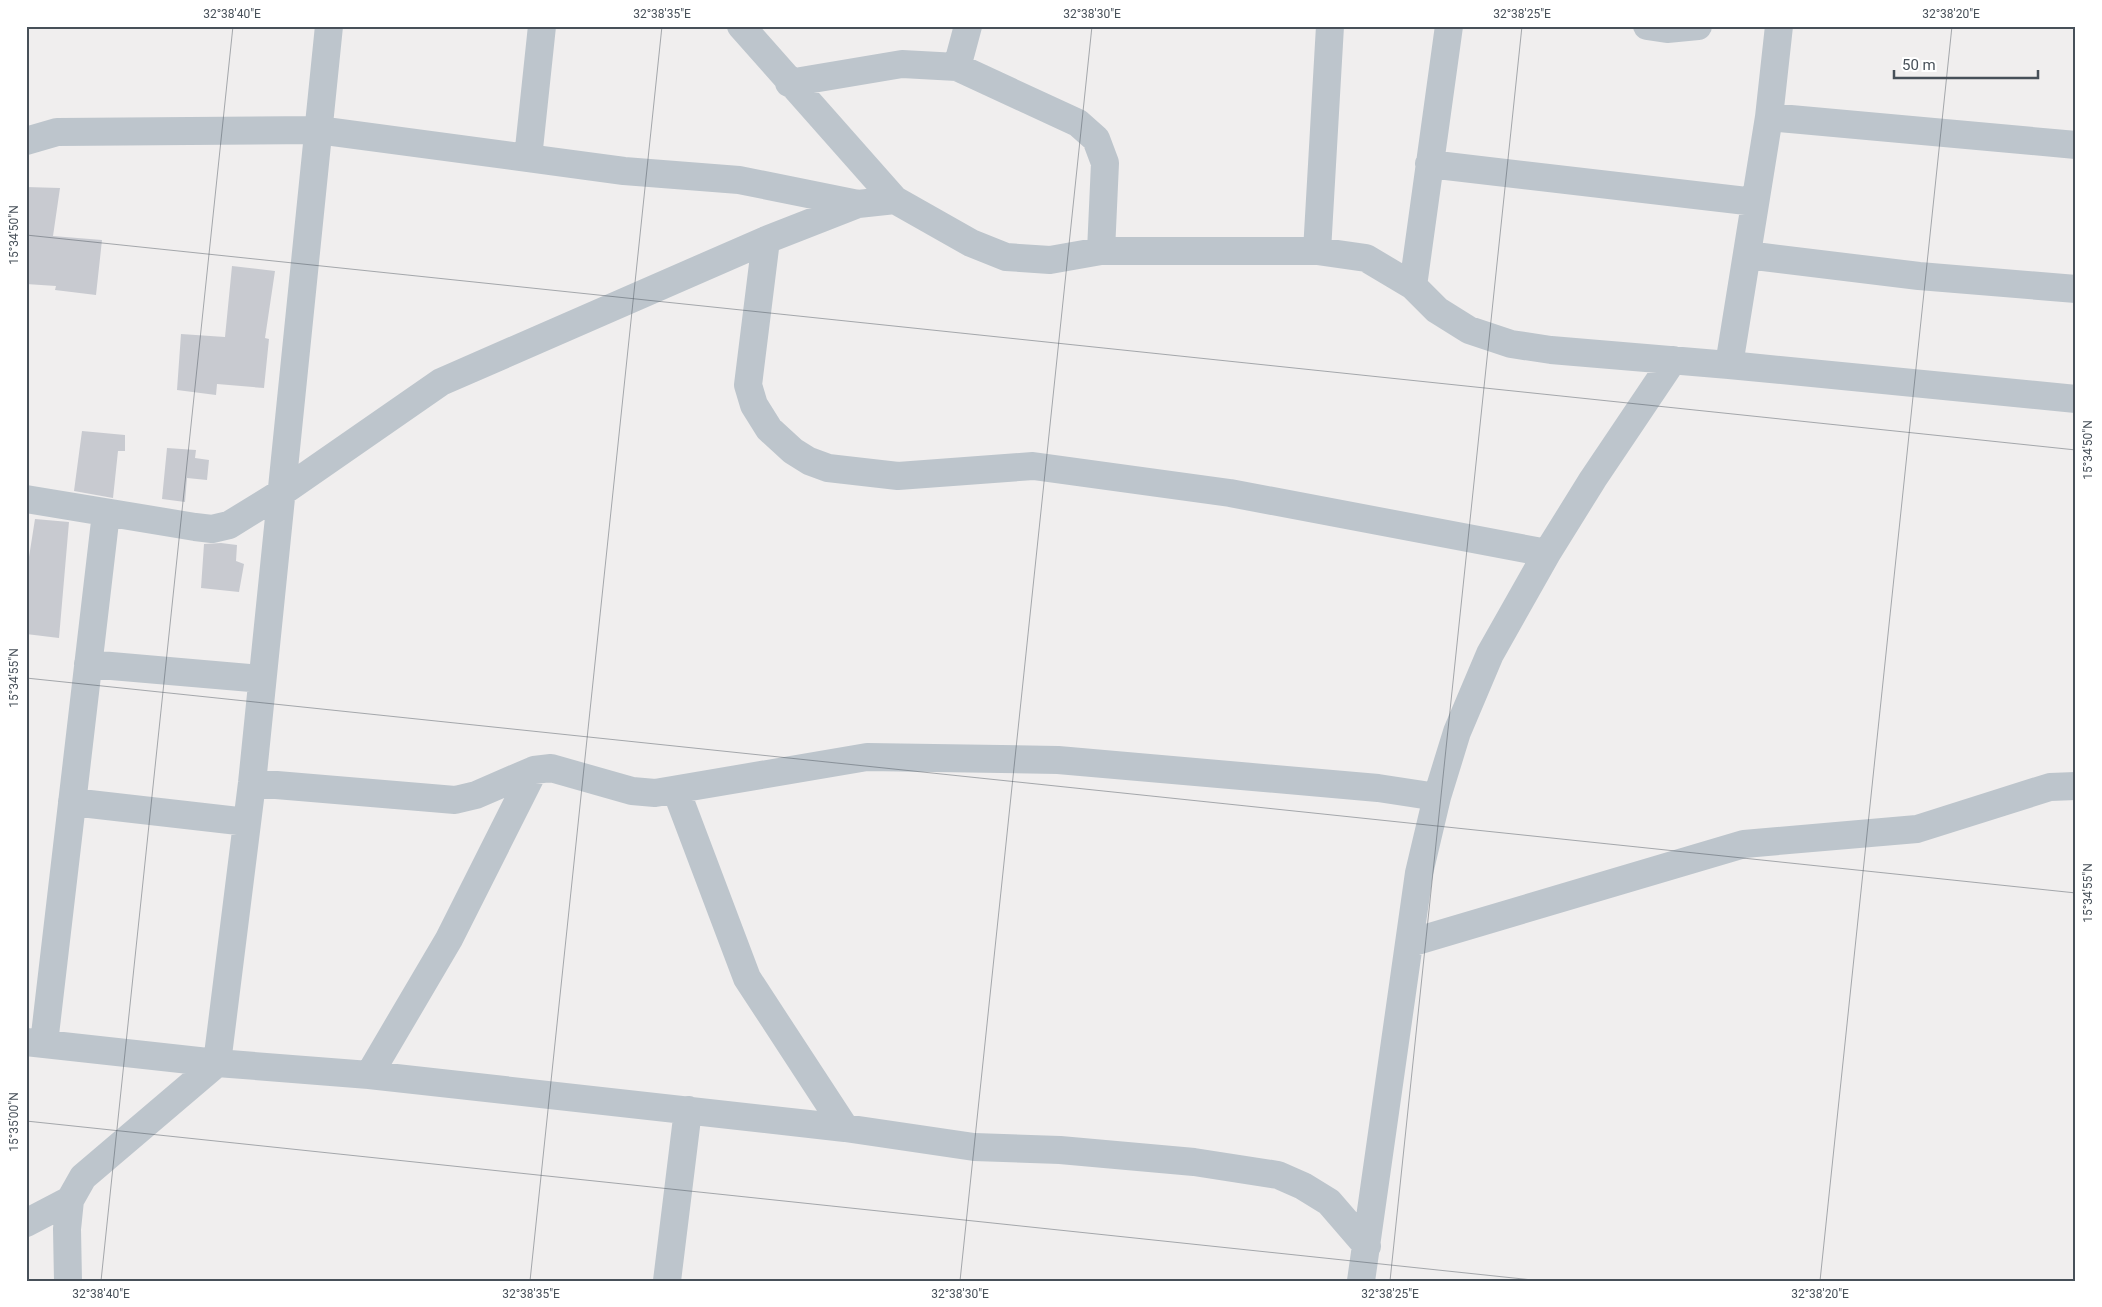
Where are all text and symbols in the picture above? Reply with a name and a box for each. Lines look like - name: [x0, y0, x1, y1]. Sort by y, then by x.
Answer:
- text: 32°38'40"E: [203, 7, 261, 21]
- text: 32°38'35"E: [633, 7, 691, 21]
- text: 32°38'30"E: [1063, 7, 1121, 21]
- text: 32°38'25"E: [1493, 7, 1551, 21]
- text: 32°38'20"E: [1922, 7, 1980, 21]
- scale bar: [1894, 48, 2038, 80]
- text: 50 m: [1902, 56, 1936, 74]
- text: 15°34'50"N: [7, 205, 21, 265]
- text: 15°34'50"N: [2081, 420, 2095, 480]
- text: 15°34'55"N: [7, 648, 21, 708]
- text: 15°34'55"N: [2081, 863, 2095, 923]
- text: 15°35'00"N: [7, 1092, 21, 1152]
- text: 32°38'40"E: [72, 1287, 130, 1301]
- text: 32°38'35"E: [502, 1287, 560, 1301]
- text: 32°38'30"E: [931, 1287, 989, 1301]
- text: 32°38'25"E: [1361, 1287, 1419, 1301]
- text: 32°38'20"E: [1791, 1287, 1849, 1301]

